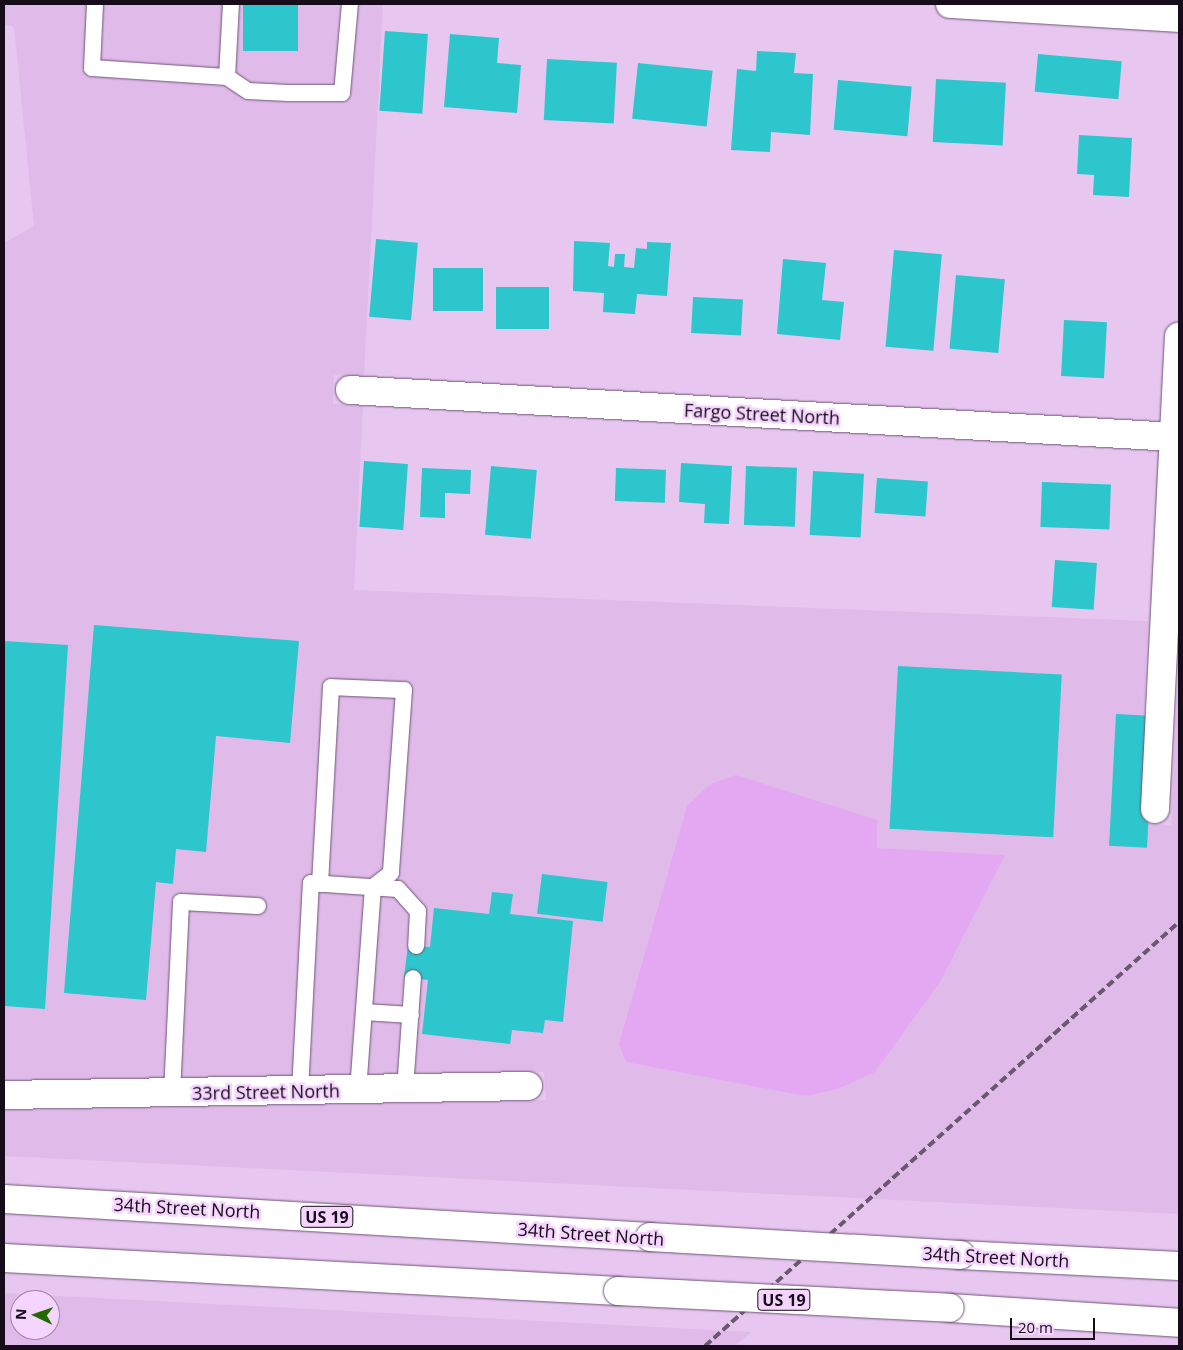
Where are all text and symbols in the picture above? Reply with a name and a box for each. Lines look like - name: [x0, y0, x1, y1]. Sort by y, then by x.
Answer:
- street label: Fargo Street North: [684, 399, 840, 429]
- street label: 33rd Street North: [192, 1080, 340, 1104]
- street label: 34th Street North: [113, 1193, 261, 1223]
- road number: US 19: [300, 1204, 354, 1230]
- street label: 34th Street North: [517, 1218, 665, 1250]
- street label: 34th Street North: [922, 1242, 1070, 1272]
- road number: US 19: [756, 1286, 812, 1314]
- north arrow: [10, 1290, 60, 1340]
- text: N: [11, 1308, 30, 1320]
- scale bar: [1013, 1308, 1098, 1340]
- text: 20 m: [1018, 1317, 1053, 1337]

